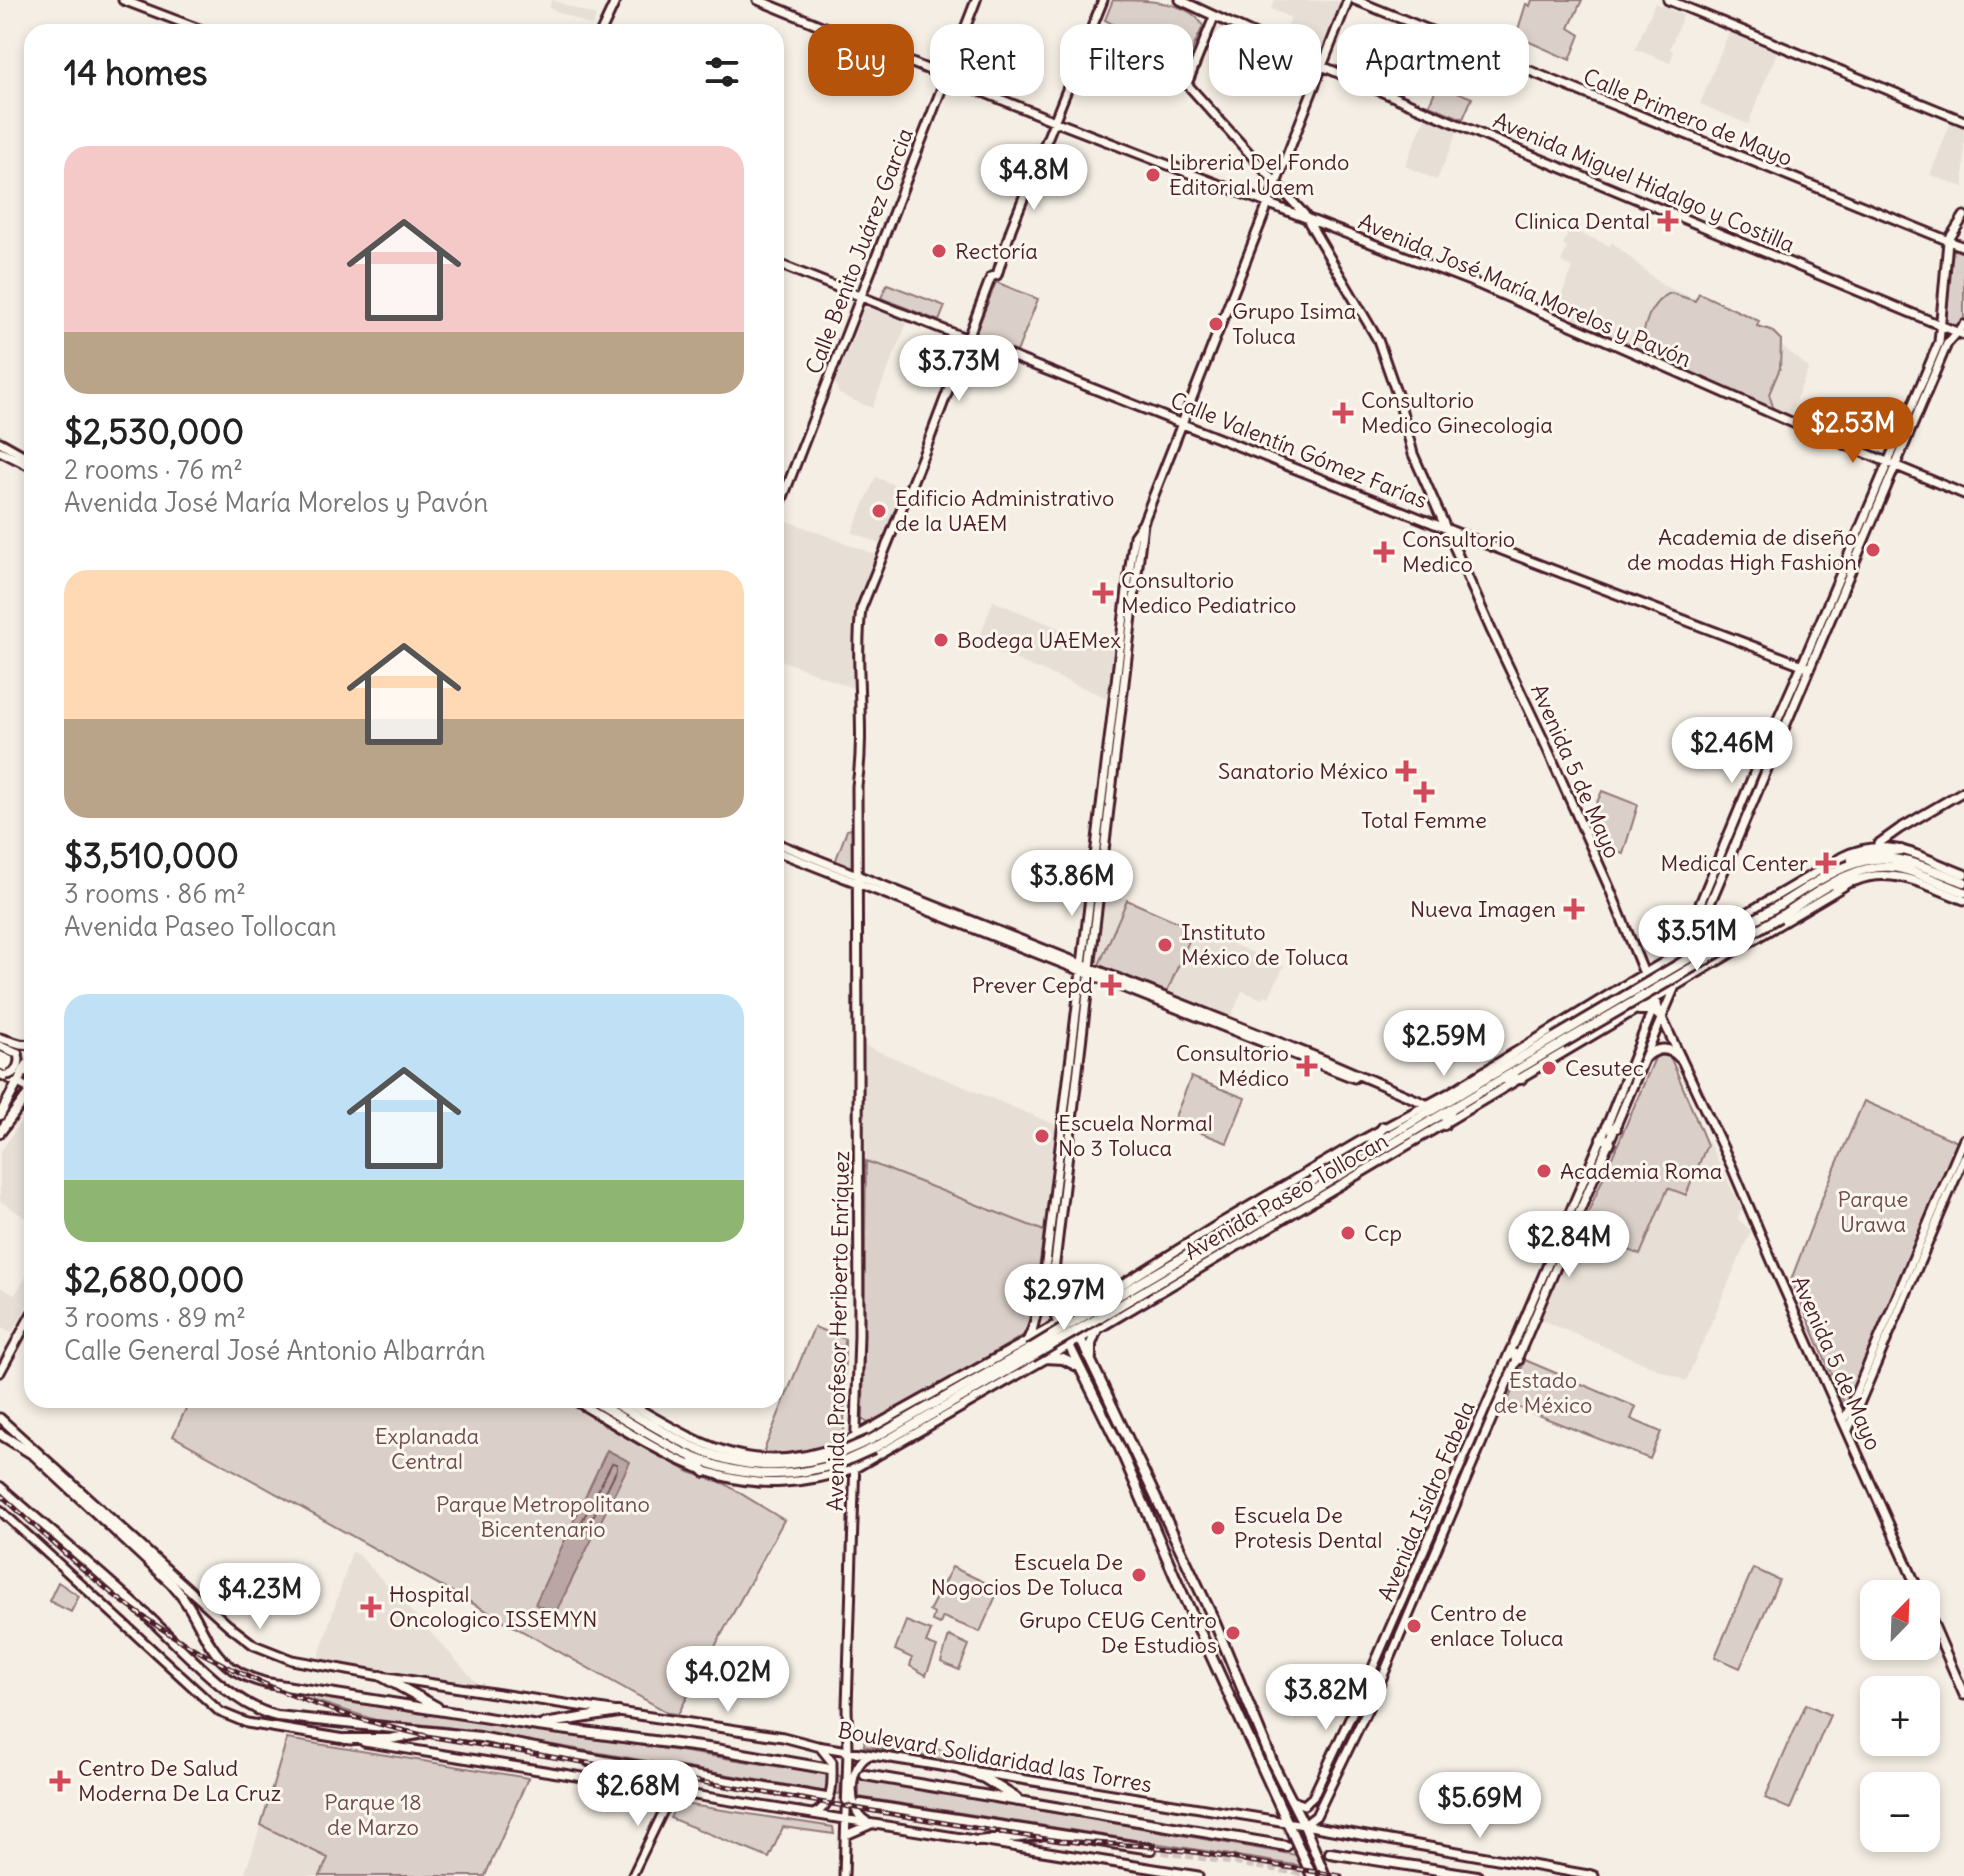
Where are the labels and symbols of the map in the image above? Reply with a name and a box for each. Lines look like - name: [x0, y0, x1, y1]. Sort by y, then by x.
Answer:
- street label: Calle Primero de Mayo: [1579, 62, 1797, 172]
- street label: Avenida Miguel Hidalgo y Costilla: [1489, 106, 1799, 258]
- street label: Calle Benito Juárez Garcia: [799, 124, 919, 378]
- pin: $4.8M: [978, 144, 1090, 212]
- place label: Libreria Del Fondo Editorial Uaem: [1169, 148, 1349, 201]
- marker: Libreria Del Fondo Editorial Uaem: [1144, 166, 1162, 184]
- street label: Avenida José María Morelos y Pavón: [1354, 207, 1696, 373]
- place label: Clinica Dental: [1514, 207, 1650, 235]
- marker: Clinica Dental: [1657, 210, 1679, 232]
- place label: Rectoría: [955, 237, 1038, 265]
- marker: Rectoría: [930, 242, 948, 260]
- place label: Grupo Isima Toluca: [1232, 297, 1356, 350]
- marker: Grupo Isima Toluca: [1207, 315, 1225, 333]
- pin: $3.73M: [894, 335, 1024, 403]
- street label: Calle Valentín Gómez Farías: [1167, 386, 1431, 514]
- place label: Consultorio Medico Ginecologia: [1361, 386, 1553, 439]
- pin: $2.53M: [1788, 397, 1918, 465]
- marker: Consultorio Medico Ginecologia: [1332, 402, 1354, 424]
- place label: Edificio Administrativo de la UAEM: [895, 484, 1114, 537]
- marker: Edificio Administrativo de la UAEM: [870, 502, 888, 520]
- place label: Academia de diseño de modas High Fashion: [1627, 523, 1857, 576]
- place label: Consultorio Medico: [1402, 525, 1515, 578]
- marker: Consultorio Medico: [1373, 541, 1395, 563]
- marker: Academia de diseño de modas High Fashion: [1864, 541, 1882, 559]
- place label: Consultorio Medico Pediatrico: [1121, 566, 1296, 619]
- marker: Consultorio Medico Pediatrico: [1092, 582, 1114, 604]
- place label: Bodega UAEMex: [957, 626, 1121, 654]
- marker: Bodega UAEMex: [932, 631, 950, 649]
- street label: Avenida 5 de Mayo: [1525, 680, 1627, 862]
- pin: $2.46M: [1667, 717, 1797, 785]
- place label: Sanatorio México: [1218, 757, 1388, 785]
- marker: Sanatorio México: [1395, 760, 1417, 782]
- marker: Total Femme: [1413, 781, 1435, 803]
- place label: Total Femme: [1361, 806, 1487, 834]
- place label: Medical Center: [1661, 849, 1808, 877]
- pin: $3.86M: [1007, 850, 1137, 918]
- marker: Medical Center: [1815, 852, 1837, 874]
- place label: Nueva Imagen: [1410, 895, 1556, 923]
- marker: Nueva Imagen: [1563, 898, 1585, 920]
- pin: $3.51M: [1632, 905, 1762, 973]
- place label: Instituto México de Toluca: [1181, 918, 1349, 971]
- marker: Instituto México de Toluca: [1156, 936, 1174, 954]
- place label: Prever Cepd: [972, 971, 1093, 999]
- marker: Prever Cepd: [1100, 974, 1122, 996]
- pin: $2.59M: [1379, 1010, 1509, 1078]
- place label: Consultorio Médico: [1176, 1039, 1289, 1092]
- place label: Cesutec: [1565, 1054, 1644, 1082]
- marker: Consultorio Médico: [1296, 1055, 1318, 1077]
- marker: Cesutec: [1540, 1059, 1558, 1077]
- place label: Escuela Normal No 3 Toluca: [1058, 1109, 1213, 1162]
- street label: Avenida Paseo Tollocan: [1179, 1126, 1393, 1266]
- marker: Escuela Normal No 3 Toluca: [1033, 1127, 1051, 1145]
- street label: Avenida Profesor Heriberto Enríquez: [821, 1151, 855, 1511]
- place label: Academia Roma: [1560, 1157, 1722, 1185]
- marker: Academia Roma: [1535, 1162, 1553, 1180]
- park label: Parque Urawa: [1838, 1185, 1908, 1238]
- pin: $2.84M: [1504, 1211, 1634, 1279]
- place label: Ccp: [1364, 1219, 1402, 1247]
- marker: Ccp: [1339, 1224, 1357, 1242]
- pin: $2.97M: [999, 1264, 1129, 1332]
- street label: Avenida 5 de Mayo: [1786, 1272, 1888, 1454]
- park label: Estado de México: [1494, 1366, 1592, 1419]
- street label: Avenida Isidro Fabela: [1371, 1397, 1481, 1605]
- park label: Explanada Central: [375, 1422, 479, 1475]
- park label: Parque Metropolitano Bicentenario: [436, 1490, 650, 1543]
- place label: Escuela De Protesis Dental: [1234, 1501, 1382, 1554]
- marker: Escuela De Protesis Dental: [1209, 1519, 1227, 1537]
- place label: Escuela De Nogocios De Toluca: [931, 1548, 1123, 1601]
- pin: $4.23M: [195, 1563, 325, 1631]
- marker: Escuela De Nogocios De Toluca: [1130, 1566, 1148, 1584]
- place label: Hospital Oncologico ISSEMYN: [389, 1580, 597, 1633]
- north arrow: [1860, 1580, 1940, 1660]
- marker: Hospital Oncologico ISSEMYN: [360, 1596, 382, 1618]
- place label: Centro de enlace Toluca: [1430, 1599, 1564, 1652]
- place label: Grupo CEUG Centro De Estudios: [1019, 1606, 1217, 1659]
- marker: Centro de enlace Toluca: [1405, 1617, 1423, 1635]
- marker: Grupo CEUG Centro De Estudios: [1224, 1624, 1242, 1642]
- pin: $4.02M: [663, 1646, 793, 1714]
- pin: $3.82M: [1261, 1664, 1391, 1732]
- street label: Boulevard Solidaridad las Torres: [836, 1716, 1154, 1798]
- place label: Centro De Salud Moderna De La Cruz: [78, 1754, 281, 1807]
- pin: $2.68M: [573, 1760, 703, 1828]
- marker: Centro De Salud Moderna De La Cruz: [49, 1770, 71, 1792]
- pin: $5.69M: [1415, 1772, 1545, 1840]
- park label: Parque 18 de Marzo: [324, 1788, 422, 1841]

